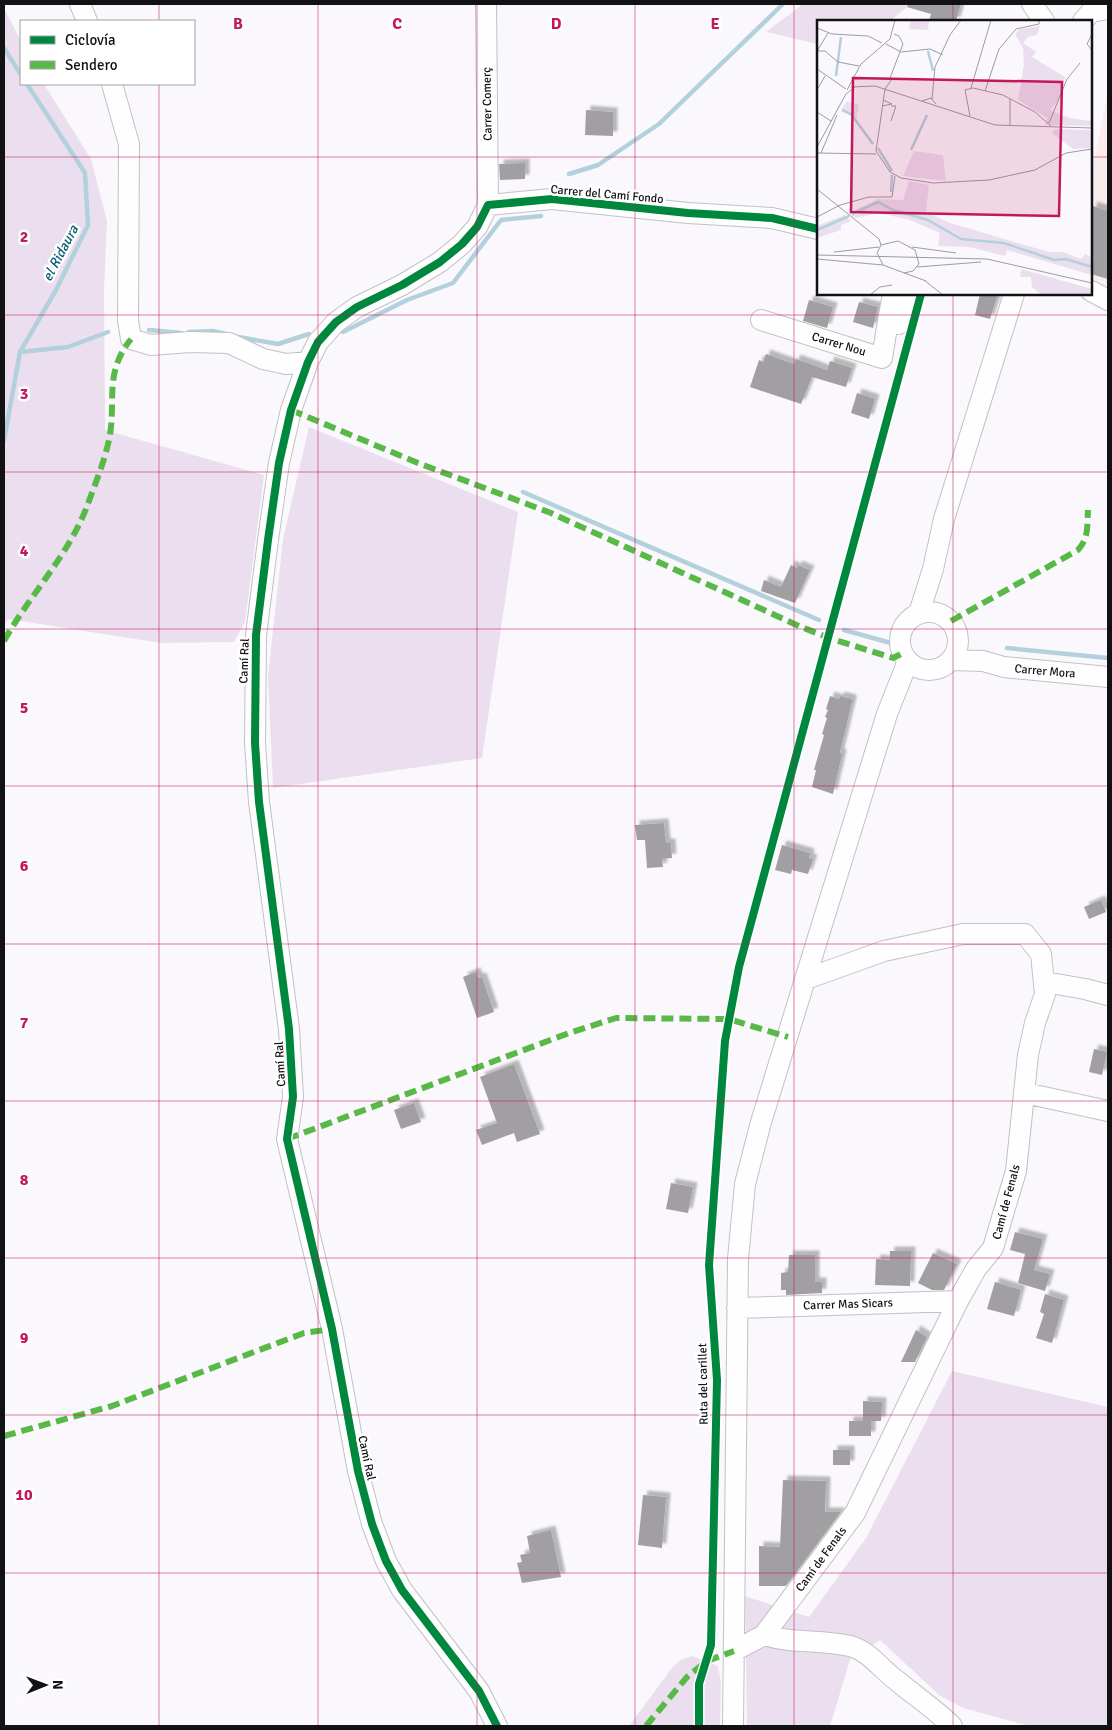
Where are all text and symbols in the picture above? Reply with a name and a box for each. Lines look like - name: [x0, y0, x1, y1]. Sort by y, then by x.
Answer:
- text: B: [233, 14, 243, 34]
- text: C: [392, 14, 402, 34]
- text: D: [551, 14, 562, 34]
- text: E: [710, 14, 720, 34]
- legend: [20, 20, 195, 85]
- inset map: [817, 20, 1092, 295]
- text: Ciclovía: [65, 31, 116, 49]
- text: Sendero: [65, 56, 118, 74]
- street label: Carrer Comerç: [479, 67, 496, 141]
- street label: Carrer del Camí Fondo: [550, 182, 664, 207]
- water label: el Ridaura: [39, 222, 83, 284]
- text: 2: [20, 227, 28, 247]
- street label: Carrer Nou: [810, 329, 868, 360]
- text: 3: [20, 384, 28, 404]
- text: 4: [20, 541, 29, 561]
- street label: Camí Ral: [236, 638, 253, 684]
- street label: Carrer Mora: [1014, 661, 1076, 682]
- text: 5: [20, 698, 28, 718]
- text: 6: [20, 856, 29, 876]
- text: 7: [20, 1013, 29, 1033]
- street label: Camí Ral: [272, 1040, 289, 1087]
- street label: Camí de Fenals: [989, 1163, 1024, 1241]
- text: 8: [20, 1170, 29, 1190]
- street label: Carrer Mas Sicars: [803, 1295, 893, 1314]
- text: 9: [20, 1328, 29, 1348]
- street label: Ruta del carillet: [695, 1343, 712, 1425]
- street label: Camí Ral: [354, 1434, 379, 1482]
- text: 10: [15, 1485, 33, 1505]
- street label: Camí de Fenals: [793, 1524, 850, 1595]
- north arrow: [20, 1660, 70, 1710]
- text: N: [49, 1680, 66, 1690]

